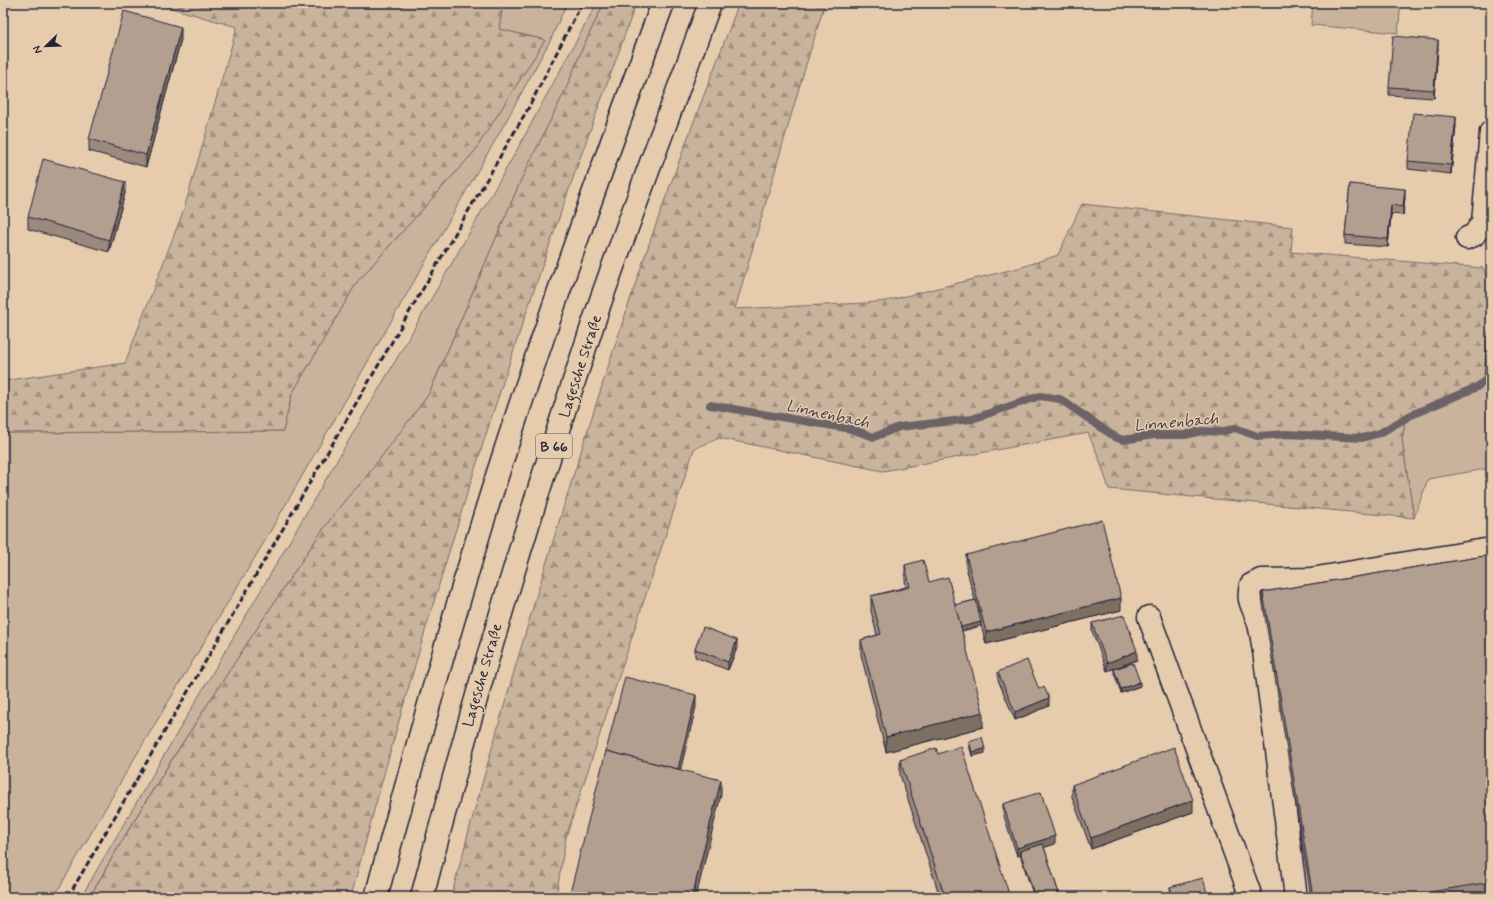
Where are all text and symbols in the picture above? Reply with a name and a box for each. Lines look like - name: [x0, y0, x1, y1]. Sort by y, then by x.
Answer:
- north arrow: [26, 26, 66, 66]
- text: N: [30, 43, 46, 56]
- street label: Lagesche Straße: [555, 312, 608, 421]
- water label: Linnenbach: [784, 395, 872, 434]
- water label: Linnenbach: [1133, 408, 1219, 437]
- road number: B 66: [536, 434, 572, 458]
- street label: Lagesche Straße: [459, 621, 508, 730]

